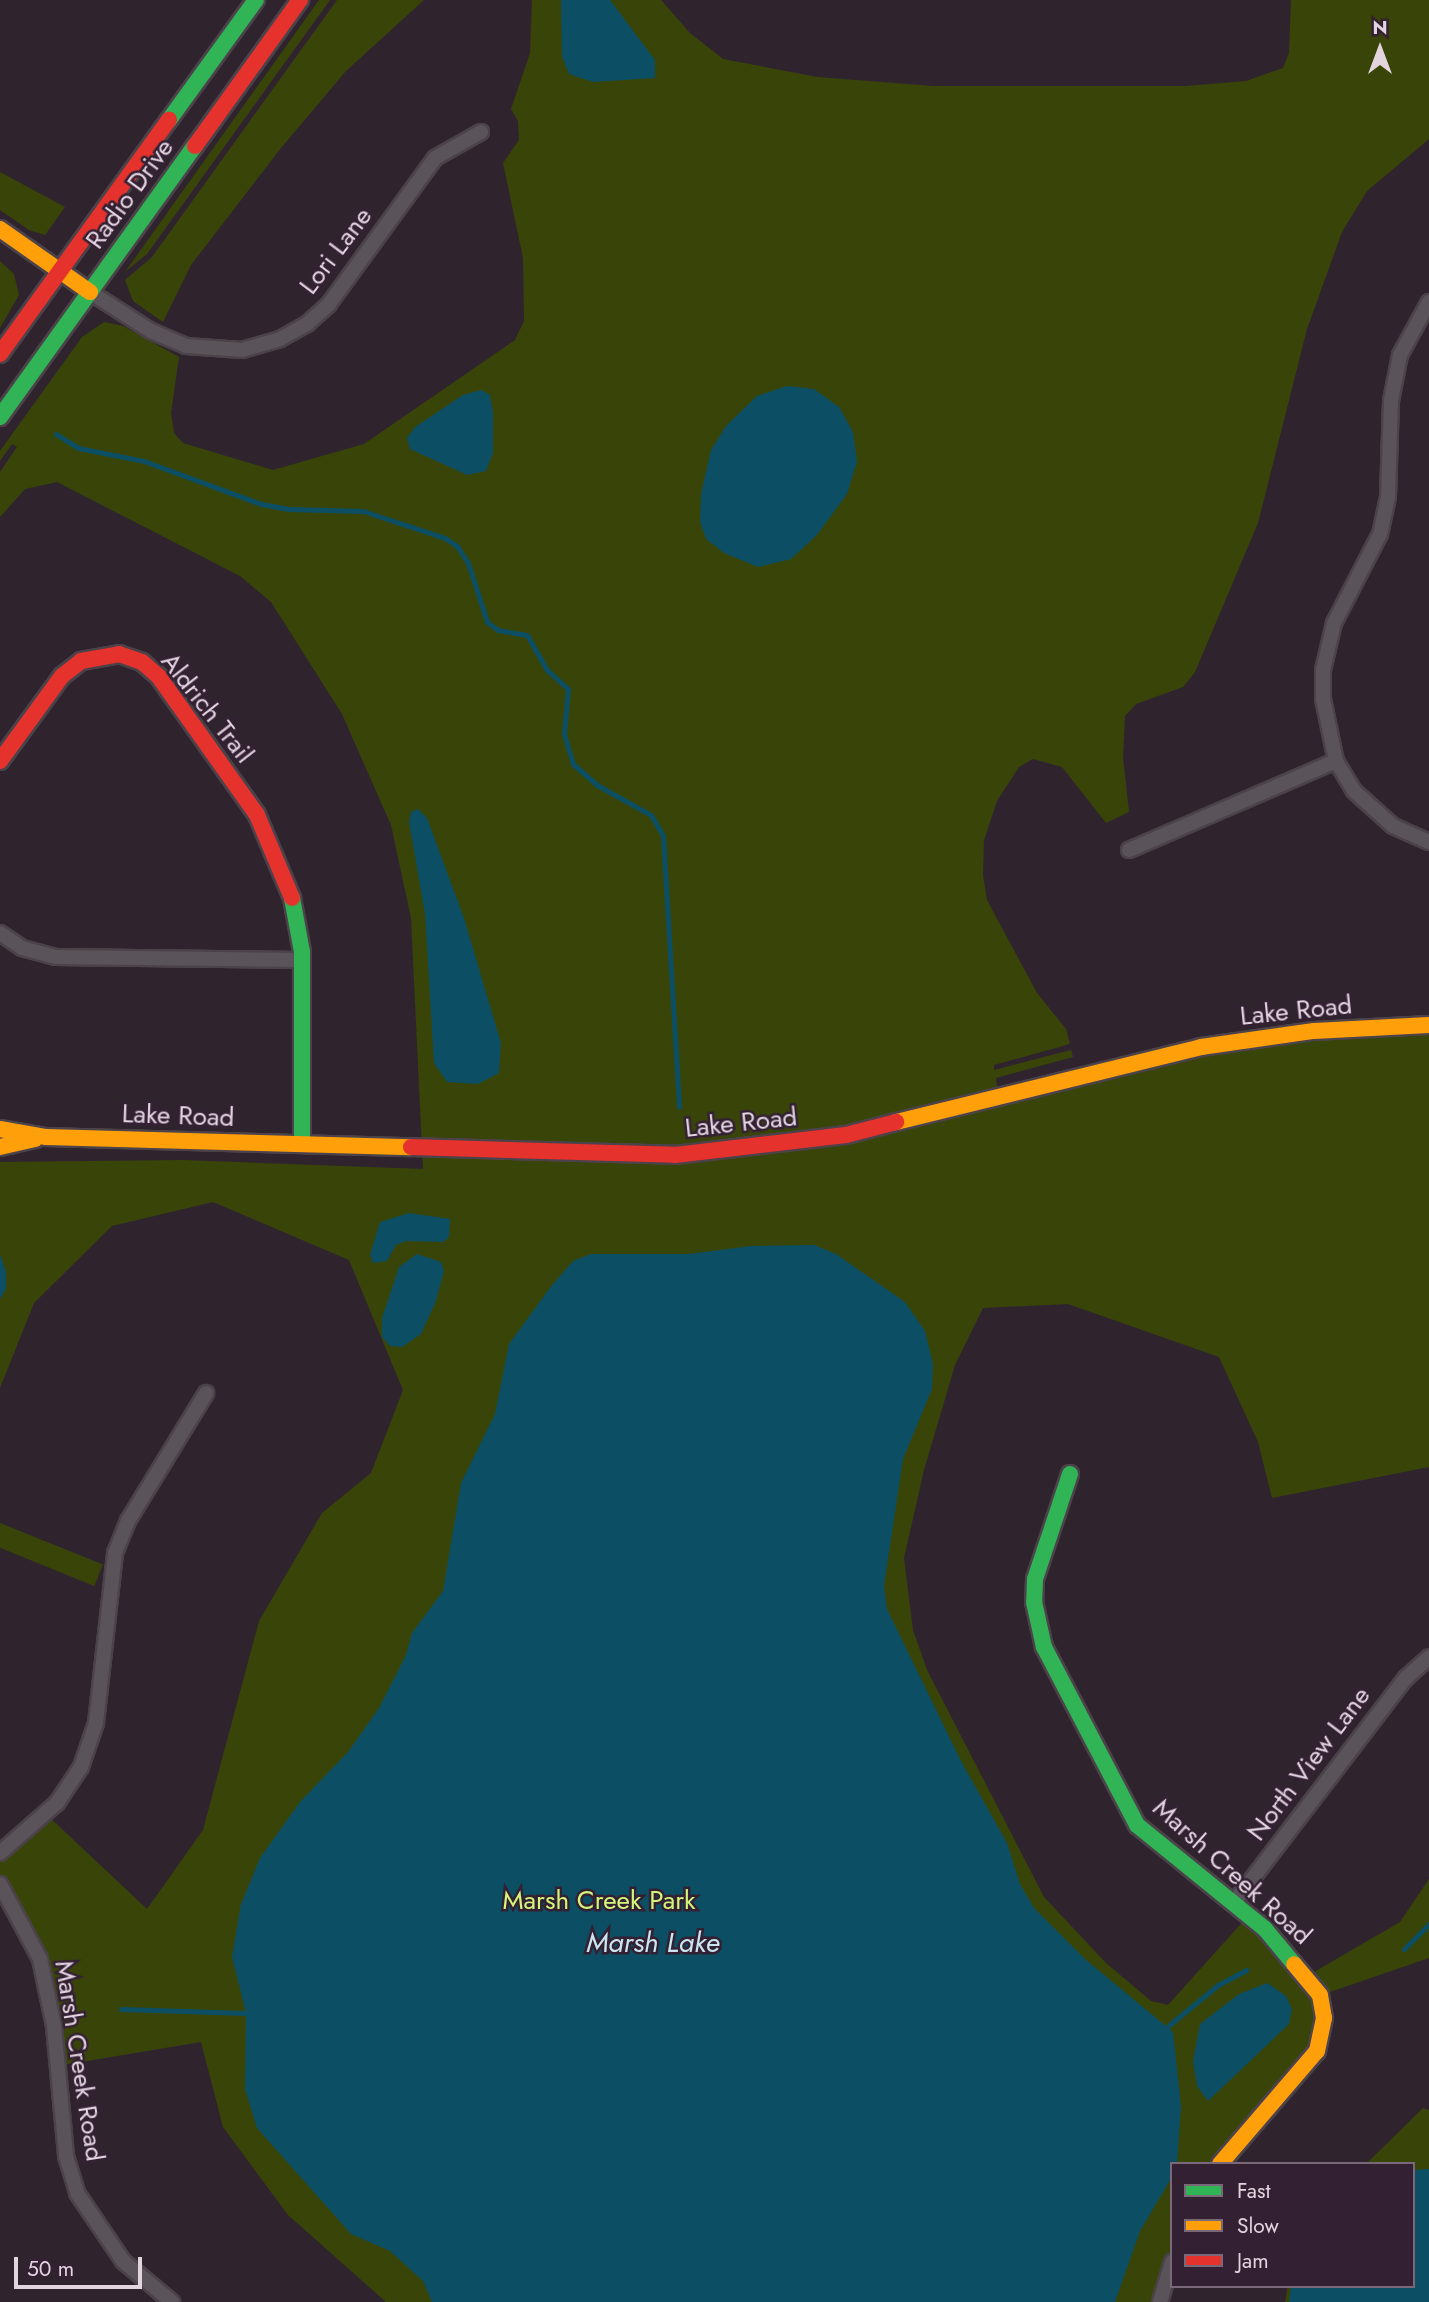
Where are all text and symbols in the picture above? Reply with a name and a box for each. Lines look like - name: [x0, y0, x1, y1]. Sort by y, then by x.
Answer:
- north arrow: [1345, 14, 1415, 84]
- text: N: [1372, 14, 1388, 41]
- street label: Radio Drive: [80, 133, 180, 255]
- street label: Lori Lane: [293, 201, 379, 301]
- street label: Aldrich Trail: [154, 647, 260, 769]
- street label: Lake Road: [1238, 990, 1354, 1032]
- street label: Lake Road: [121, 1098, 235, 1134]
- street label: Lake Road: [683, 1102, 799, 1144]
- street label: North View Lane: [1241, 1681, 1377, 1847]
- street label: Marsh Creek Road: [1146, 1793, 1318, 1951]
- park label: Marsh Creek Park: [502, 1885, 696, 1917]
- water label: Marsh Lake: [586, 1926, 720, 1960]
- street label: Marsh Creek Road: [48, 1958, 110, 2164]
- legend: [1170, 2162, 1415, 2288]
- text: Fast: [1237, 2176, 1270, 2206]
- text: Slow: [1237, 2211, 1279, 2241]
- scale bar: [18, 2242, 145, 2286]
- text: Jam: [1237, 2246, 1269, 2276]
- text: 50 m: [27, 2254, 74, 2284]

